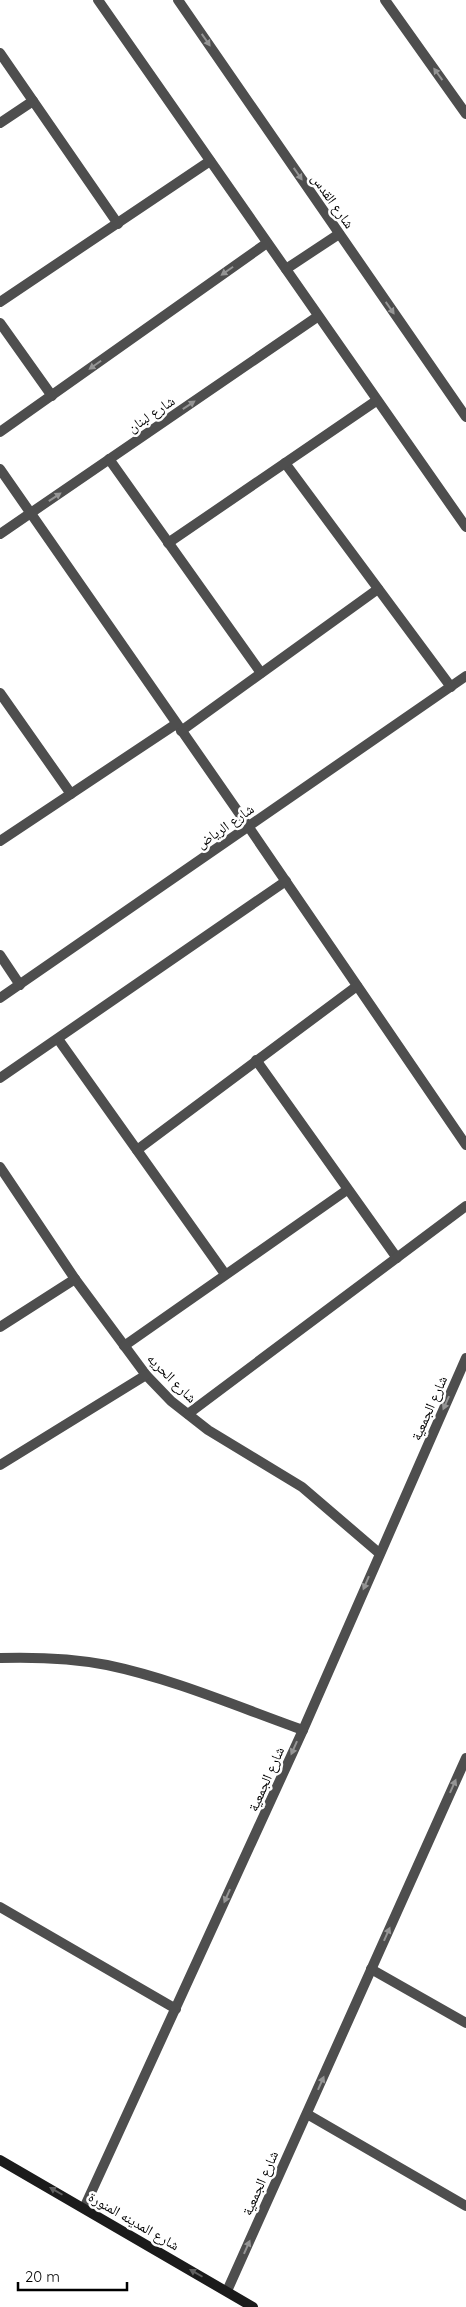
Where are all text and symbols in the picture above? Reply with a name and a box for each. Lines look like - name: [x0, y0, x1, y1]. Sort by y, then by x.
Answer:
- one-way arrow: [201, 33, 211, 47]
- one-way arrow: [432, 68, 443, 81]
- one-way arrow: [293, 167, 303, 181]
- street label: شارع القدس: [307, 170, 358, 233]
- one-way arrow: [220, 266, 234, 276]
- one-way arrow: [385, 301, 395, 315]
- one-way arrow: [88, 360, 102, 370]
- street label: شارع لبنان: [124, 392, 179, 437]
- one-way arrow: [182, 400, 195, 410]
- one-way arrow: [48, 492, 61, 502]
- street label: شارع الرياض: [193, 800, 258, 853]
- street label: شارع الحريه: [143, 1349, 201, 1407]
- street label: شارع الجمعية: [407, 1373, 452, 1444]
- one-way arrow: [442, 1396, 450, 1410]
- one-way arrow: [362, 1576, 370, 1591]
- one-way arrow: [290, 1741, 298, 1755]
- street label: شارع الجمعية: [244, 1744, 289, 1815]
- one-way arrow: [450, 1779, 458, 1793]
- one-way arrow: [223, 1889, 231, 1903]
- one-way arrow: [383, 1927, 391, 1941]
- one-way arrow: [317, 2076, 325, 2090]
- street label: شارع الجمعية: [238, 2148, 283, 2219]
- one-way arrow: [49, 2187, 62, 2196]
- street label: شارع المدينه المنورة: [85, 2188, 183, 2255]
- one-way arrow: [244, 2240, 252, 2254]
- scale bar: [18, 2260, 126, 2292]
- text: 20 m: [25, 2267, 60, 2286]
- one-way arrow: [190, 2269, 203, 2278]

